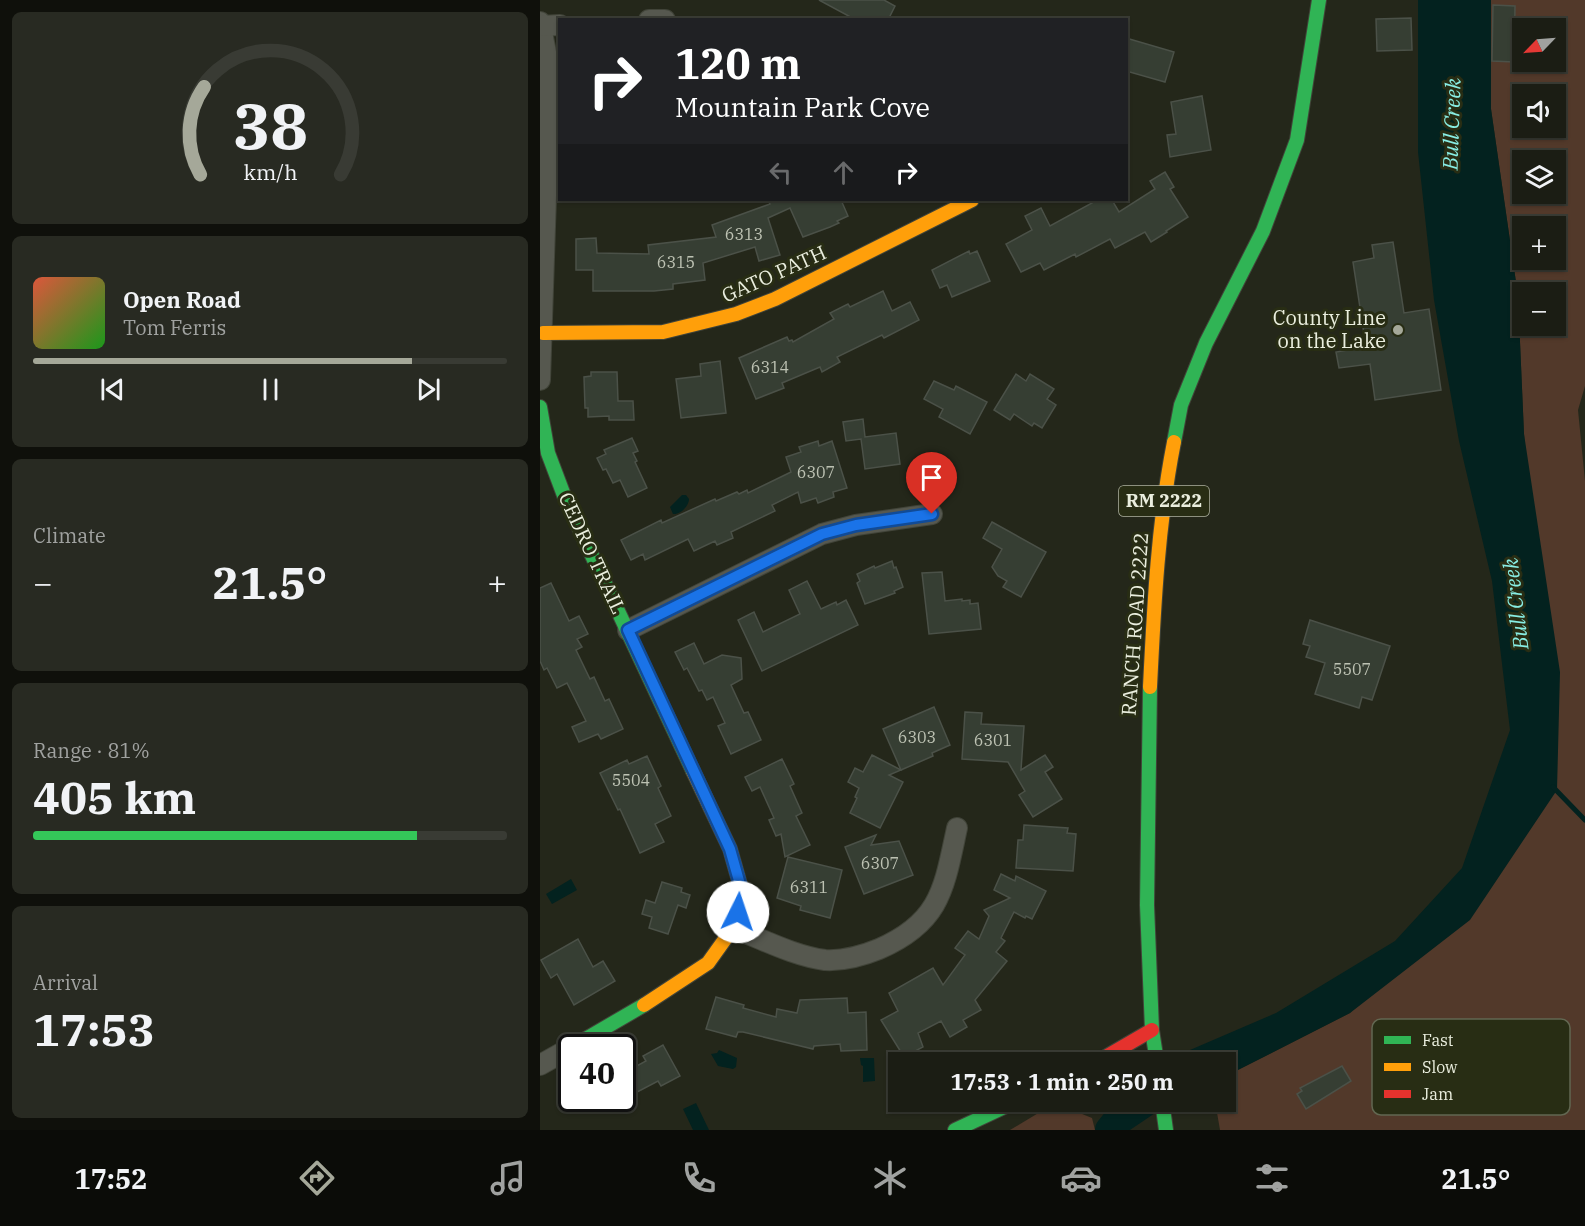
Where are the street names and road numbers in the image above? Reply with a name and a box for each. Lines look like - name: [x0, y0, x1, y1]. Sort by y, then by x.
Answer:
- street label: GATO PATH: [717, 238, 830, 309]
- road number: RM 2222: [1119, 486, 1209, 516]
- street label: CEDRO TRAIL: [552, 488, 632, 618]
- street label: RANCH ROAD 2222: [1115, 531, 1154, 717]

